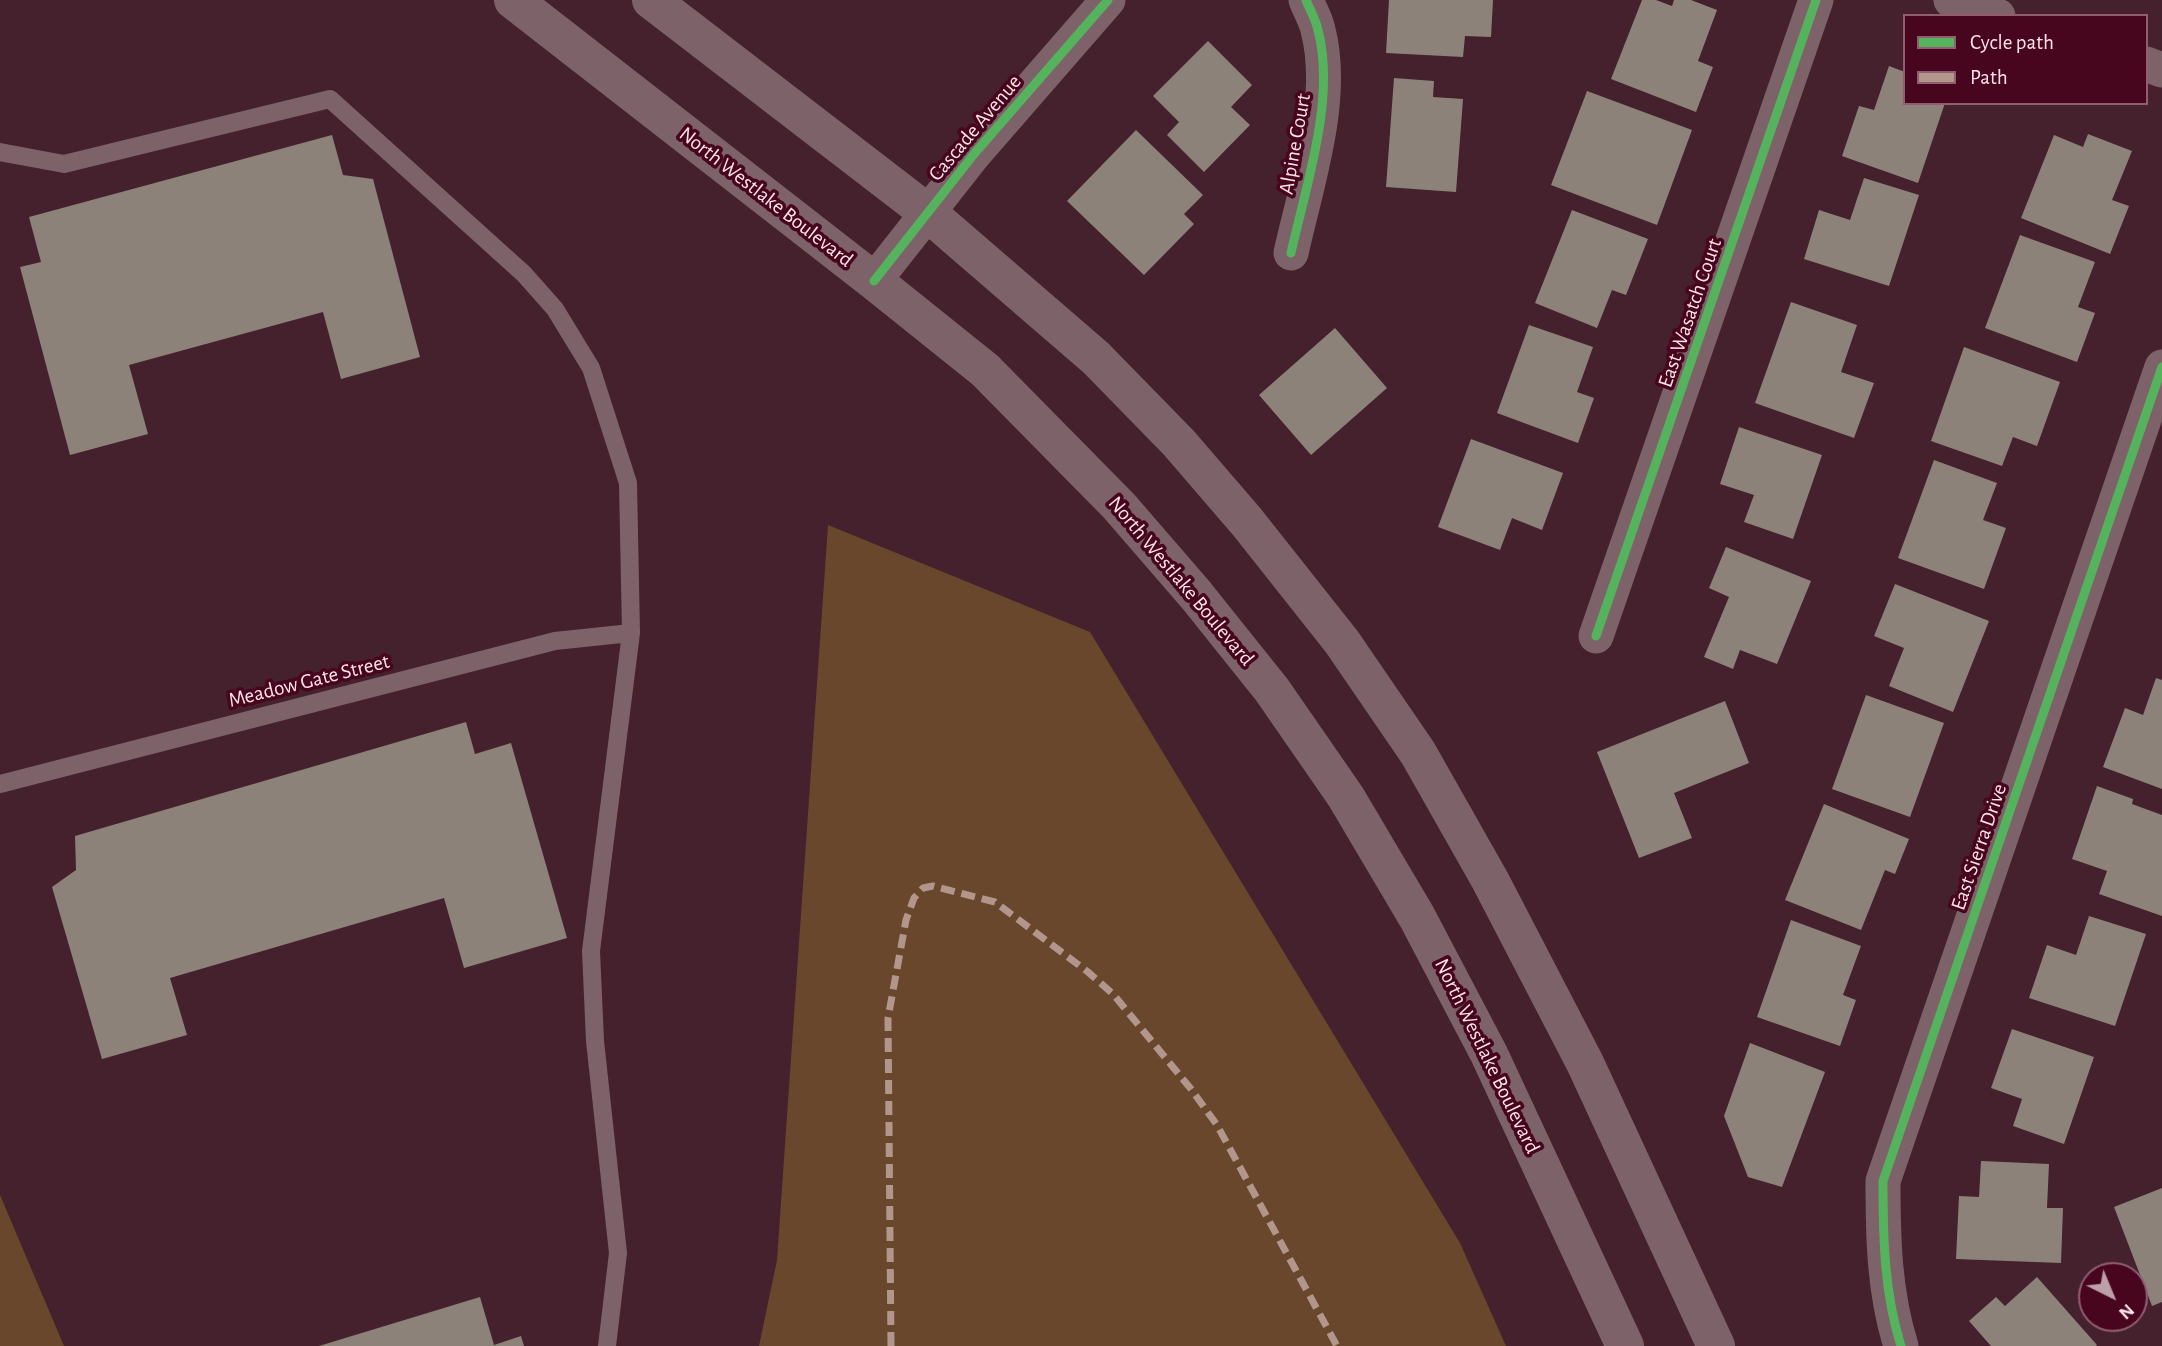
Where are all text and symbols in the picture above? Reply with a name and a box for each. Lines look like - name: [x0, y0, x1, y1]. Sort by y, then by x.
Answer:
- legend: [1903, 14, 2148, 105]
- text: Cycle path: [1970, 32, 2054, 53]
- text: Path: [1970, 67, 2008, 88]
- street label: Cascade Avenue: [923, 70, 1027, 186]
- street label: Alpine Court: [1274, 92, 1316, 196]
- street label: North Westlake Boulevard: [674, 121, 858, 273]
- street label: East Wasatch Court: [1653, 235, 1727, 391]
- street label: North Westlake Boulevard: [1103, 491, 1259, 671]
- street label: Meadow Gate Street: [226, 649, 392, 713]
- street label: East Sierra Drive: [1946, 780, 2012, 914]
- street label: North Westlake Boulevard: [1429, 954, 1545, 1158]
- north arrow: [2078, 1262, 2148, 1332]
- text: N: [2115, 1300, 2138, 1323]

